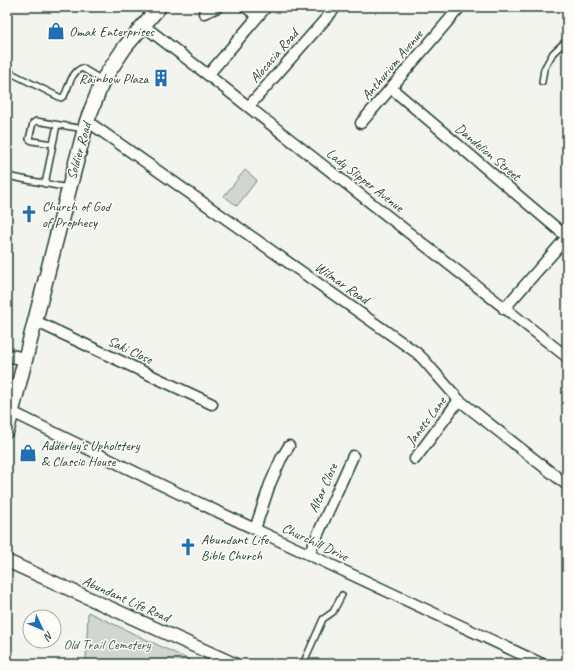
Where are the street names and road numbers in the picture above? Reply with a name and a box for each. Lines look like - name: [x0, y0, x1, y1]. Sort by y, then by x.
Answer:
- street label: Alocasia Road: [246, 24, 303, 86]
- street label: Anthurium Avenue: [358, 25, 427, 104]
- street label: Soldier Road: [63, 118, 96, 181]
- street label: Dandelion Street: [452, 120, 525, 185]
- street label: Lady Slipper Avenue: [323, 145, 408, 216]
- street label: Wilmar Road: [312, 258, 374, 309]
- street label: Saki Close: [105, 332, 156, 368]
- street label: Janets Lane: [402, 392, 451, 449]
- street label: Altar Close: [305, 460, 342, 515]
- street label: Churchill Drive: [279, 519, 352, 565]
- street label: Abundant Life Road: [80, 572, 175, 627]

